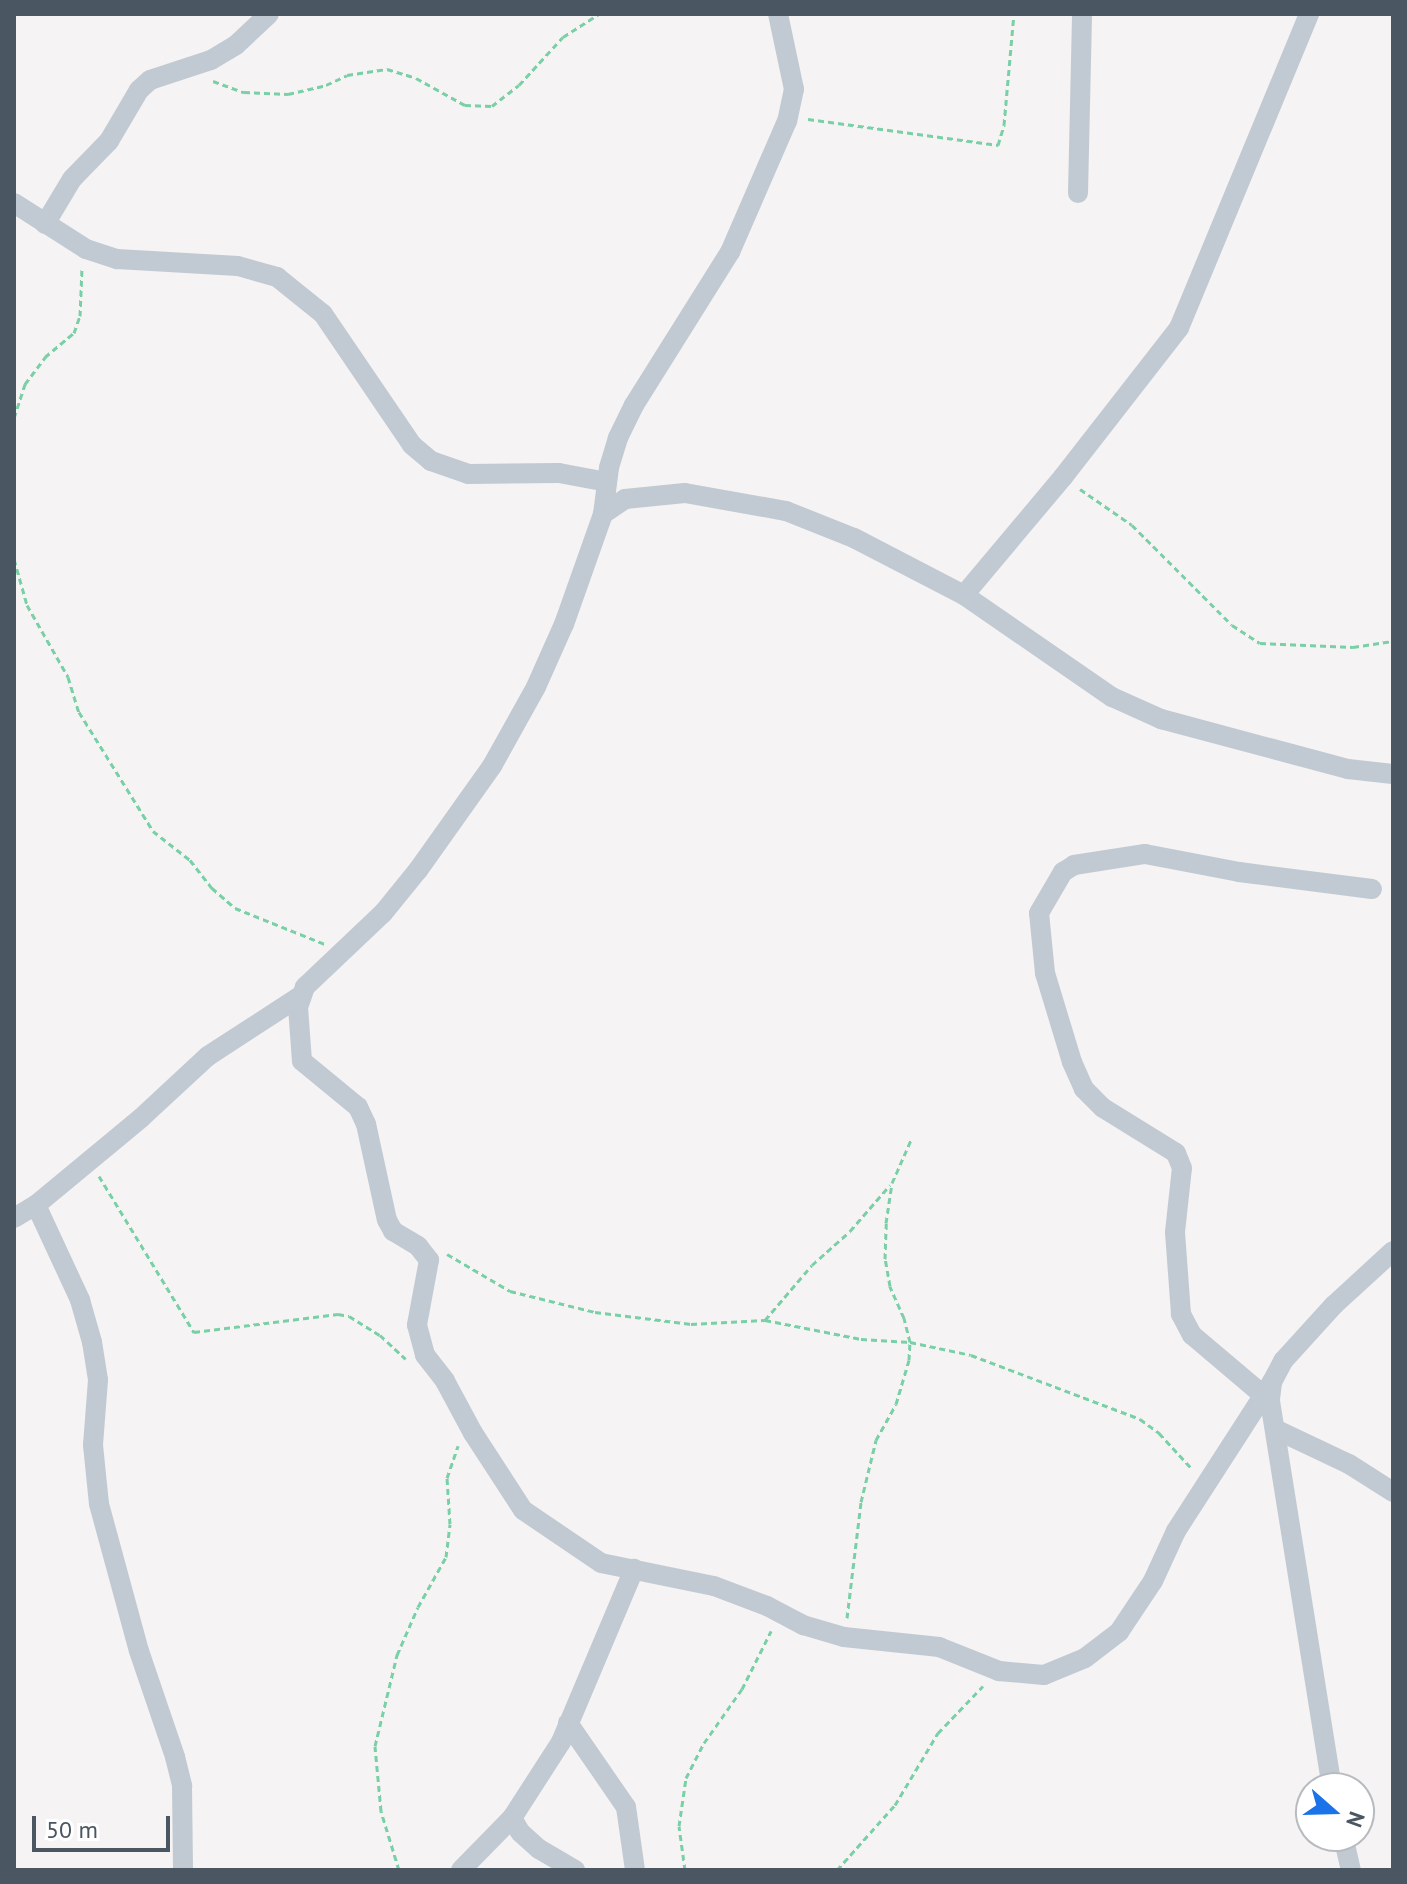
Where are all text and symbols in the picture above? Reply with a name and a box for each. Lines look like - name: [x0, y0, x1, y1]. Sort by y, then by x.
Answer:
- north arrow: [1295, 1772, 1375, 1852]
- scale bar: [36, 1800, 174, 1850]
- text: N: [1340, 1808, 1371, 1831]
- text: 50 m: [46, 1814, 98, 1845]

